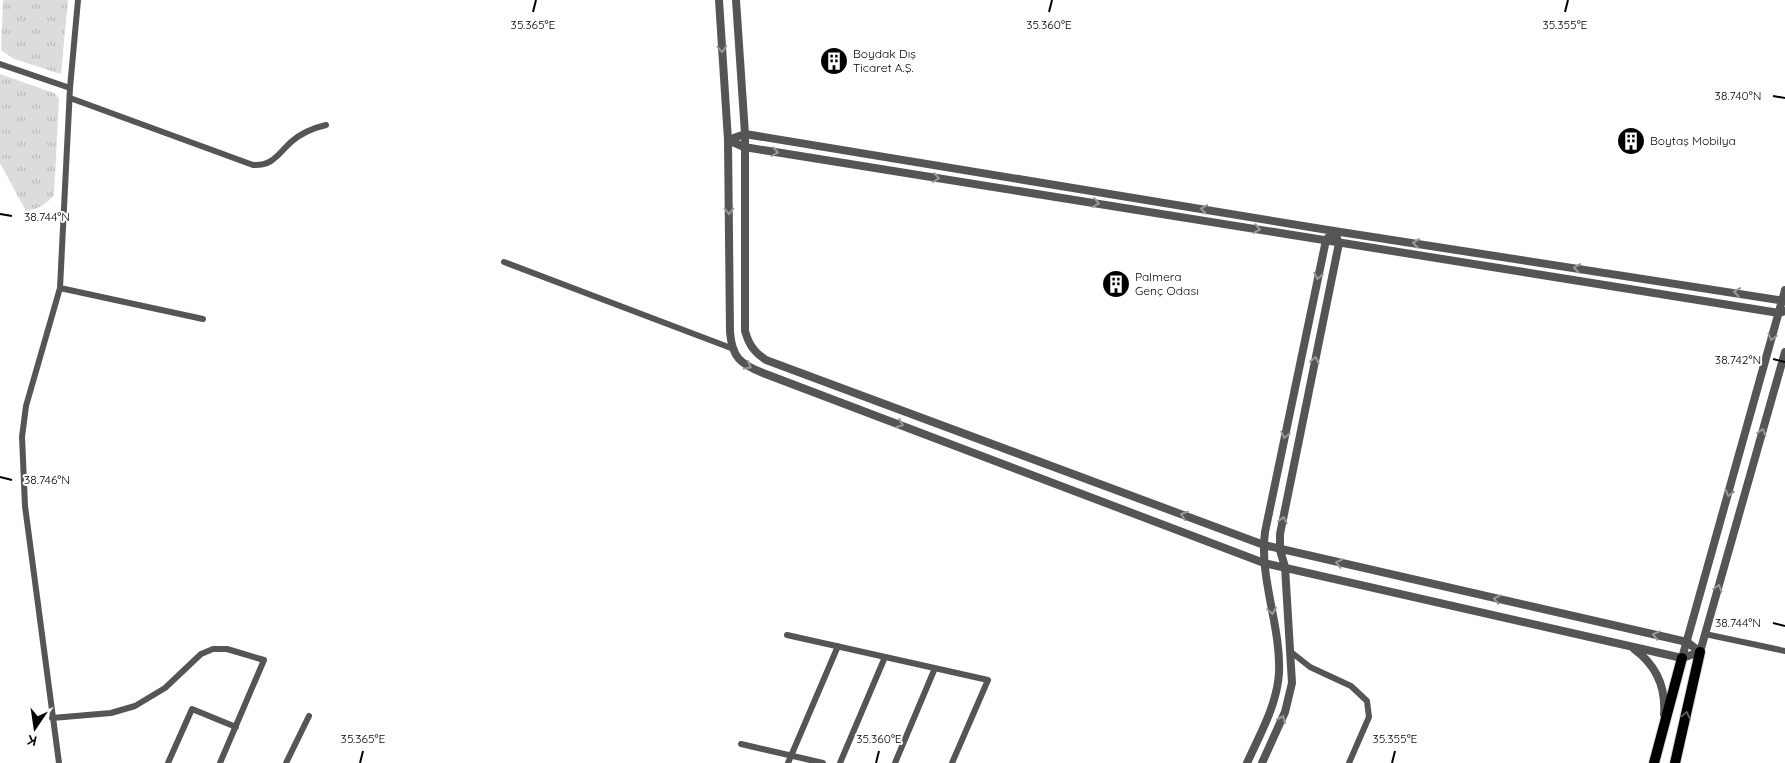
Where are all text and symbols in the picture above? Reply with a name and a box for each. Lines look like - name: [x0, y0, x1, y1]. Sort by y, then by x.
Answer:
- text: 35.365°E: [511, 17, 556, 32]
- text: 35.360°E: [1026, 17, 1072, 32]
- text: 35.355°E: [1543, 17, 1588, 32]
- one-way arrow: [716, 45, 727, 53]
- building icon: Boydak Dış Ticaret A.Ş.: [819, 46, 849, 76]
- place label: Boydak Dış Ticaret A.Ş.: [853, 46, 916, 75]
- text: 38.740°N: [1715, 88, 1761, 103]
- building icon: Boytaş Mobilya: [1616, 126, 1646, 156]
- place label: Boytaş Mobilya: [1650, 133, 1736, 148]
- one-way arrow: [771, 147, 779, 157]
- one-way arrow: [931, 172, 940, 182]
- one-way arrow: [1092, 198, 1100, 208]
- one-way arrow: [1199, 205, 1208, 215]
- one-way arrow: [724, 208, 734, 215]
- text: 38.744°N: [24, 209, 70, 224]
- one-way arrow: [1253, 223, 1261, 234]
- one-way arrow: [1412, 239, 1420, 249]
- one-way arrow: [1572, 263, 1581, 273]
- building icon: Palmera Genç Odası: [1101, 269, 1131, 299]
- place label: Palmera Genç Odası: [1135, 269, 1199, 298]
- one-way arrow: [1314, 271, 1324, 280]
- one-way arrow: [1733, 288, 1742, 298]
- one-way arrow: [1767, 332, 1778, 341]
- text: 38.742°N: [1715, 352, 1761, 367]
- one-way arrow: [1310, 356, 1320, 365]
- one-way arrow: [743, 360, 752, 370]
- one-way arrow: [895, 418, 904, 428]
- one-way arrow: [1757, 428, 1767, 436]
- one-way arrow: [1281, 431, 1291, 439]
- text: 38.746°N: [24, 472, 70, 487]
- one-way arrow: [1724, 489, 1734, 497]
- one-way arrow: [1180, 510, 1189, 521]
- one-way arrow: [1277, 515, 1288, 524]
- one-way arrow: [1334, 558, 1343, 569]
- one-way arrow: [1712, 584, 1722, 593]
- one-way arrow: [1493, 594, 1502, 605]
- one-way arrow: [1266, 607, 1276, 615]
- text: 38.744°N: [1715, 615, 1761, 630]
- one-way arrow: [1651, 630, 1660, 641]
- north arrow: [10, 703, 60, 753]
- one-way arrow: [1680, 711, 1691, 720]
- one-way arrow: [1276, 715, 1286, 724]
- text: K: [26, 731, 39, 750]
- text: 35.365°E: [341, 731, 386, 746]
- text: 35.360°E: [856, 731, 902, 746]
- text: 35.355°E: [1373, 731, 1418, 746]

